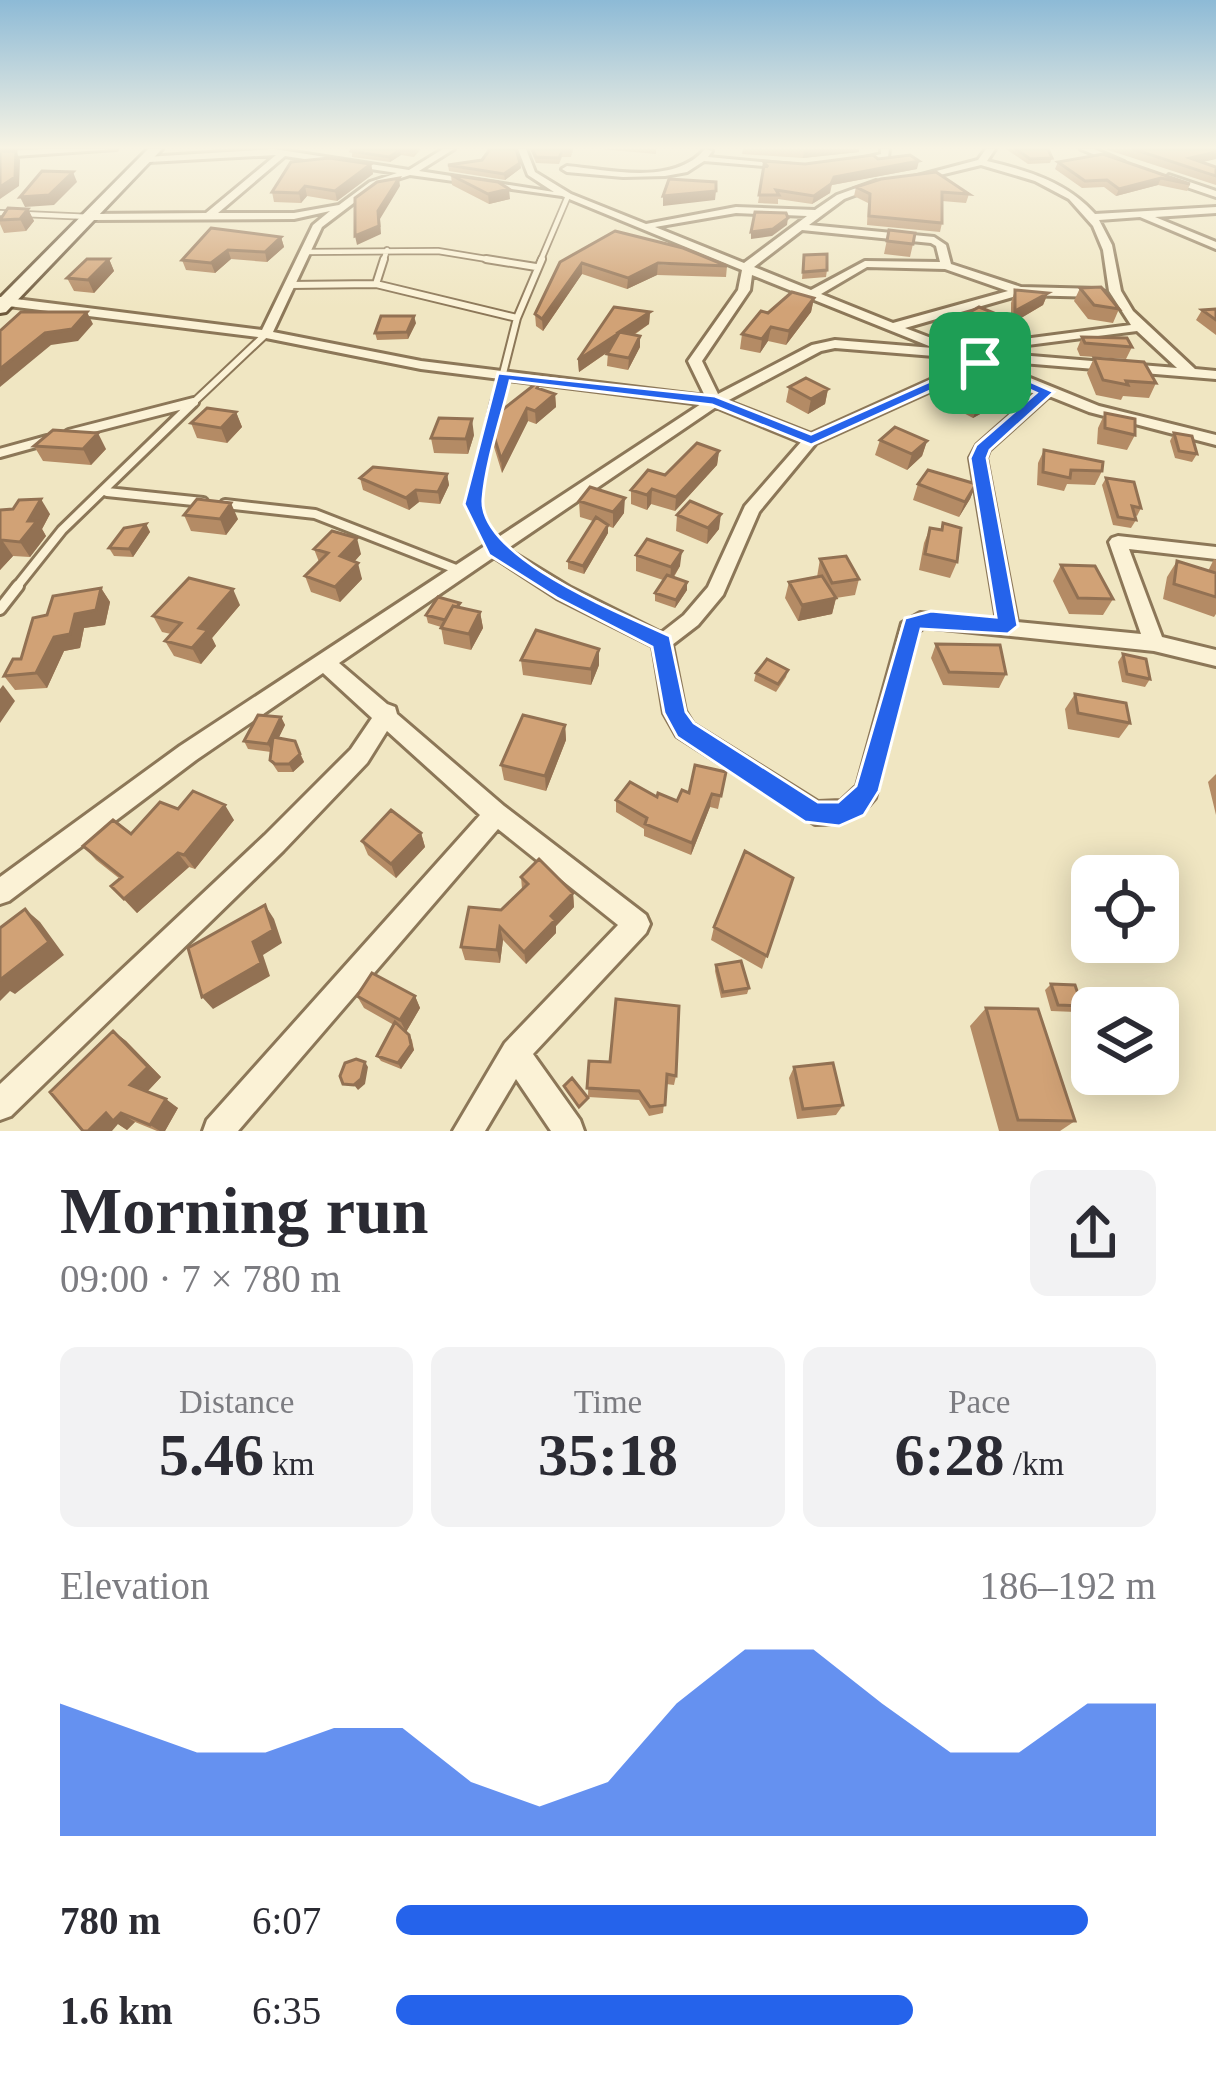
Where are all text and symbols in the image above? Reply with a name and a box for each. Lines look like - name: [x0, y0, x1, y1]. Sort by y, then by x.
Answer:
- pin: [929, 312, 1031, 414]
- icon: arrive: [947, 330, 1013, 396]
- map controls: [1071, 855, 1179, 1095]
- button: locate: [1071, 855, 1179, 963]
- button: layers: [1071, 987, 1179, 1095]
- button: share: [1030, 1170, 1156, 1296]
- text: Morning run: [60, 1174, 429, 1247]
- text: 09:00 · 7 × 780 m: [60, 1257, 341, 1300]
- text: Distance: [179, 1384, 294, 1420]
- text: Time: [574, 1384, 642, 1420]
- text: Pace: [948, 1384, 1010, 1420]
- text: 5.46: [159, 1422, 264, 1488]
- text: 35:18: [538, 1422, 678, 1488]
- text: 6:28: [895, 1422, 1005, 1488]
- text: km: [264, 1446, 314, 1482]
- text: /km: [1005, 1446, 1064, 1482]
- text: Elevation: [60, 1564, 209, 1607]
- text: 186–192 m: [979, 1564, 1156, 1607]
- text: 780 m: [60, 1899, 161, 1942]
- text: 6:07: [252, 1899, 321, 1942]
- text: 1.6 km: [60, 1989, 173, 2032]
- text: 6:35: [252, 1989, 321, 2032]

